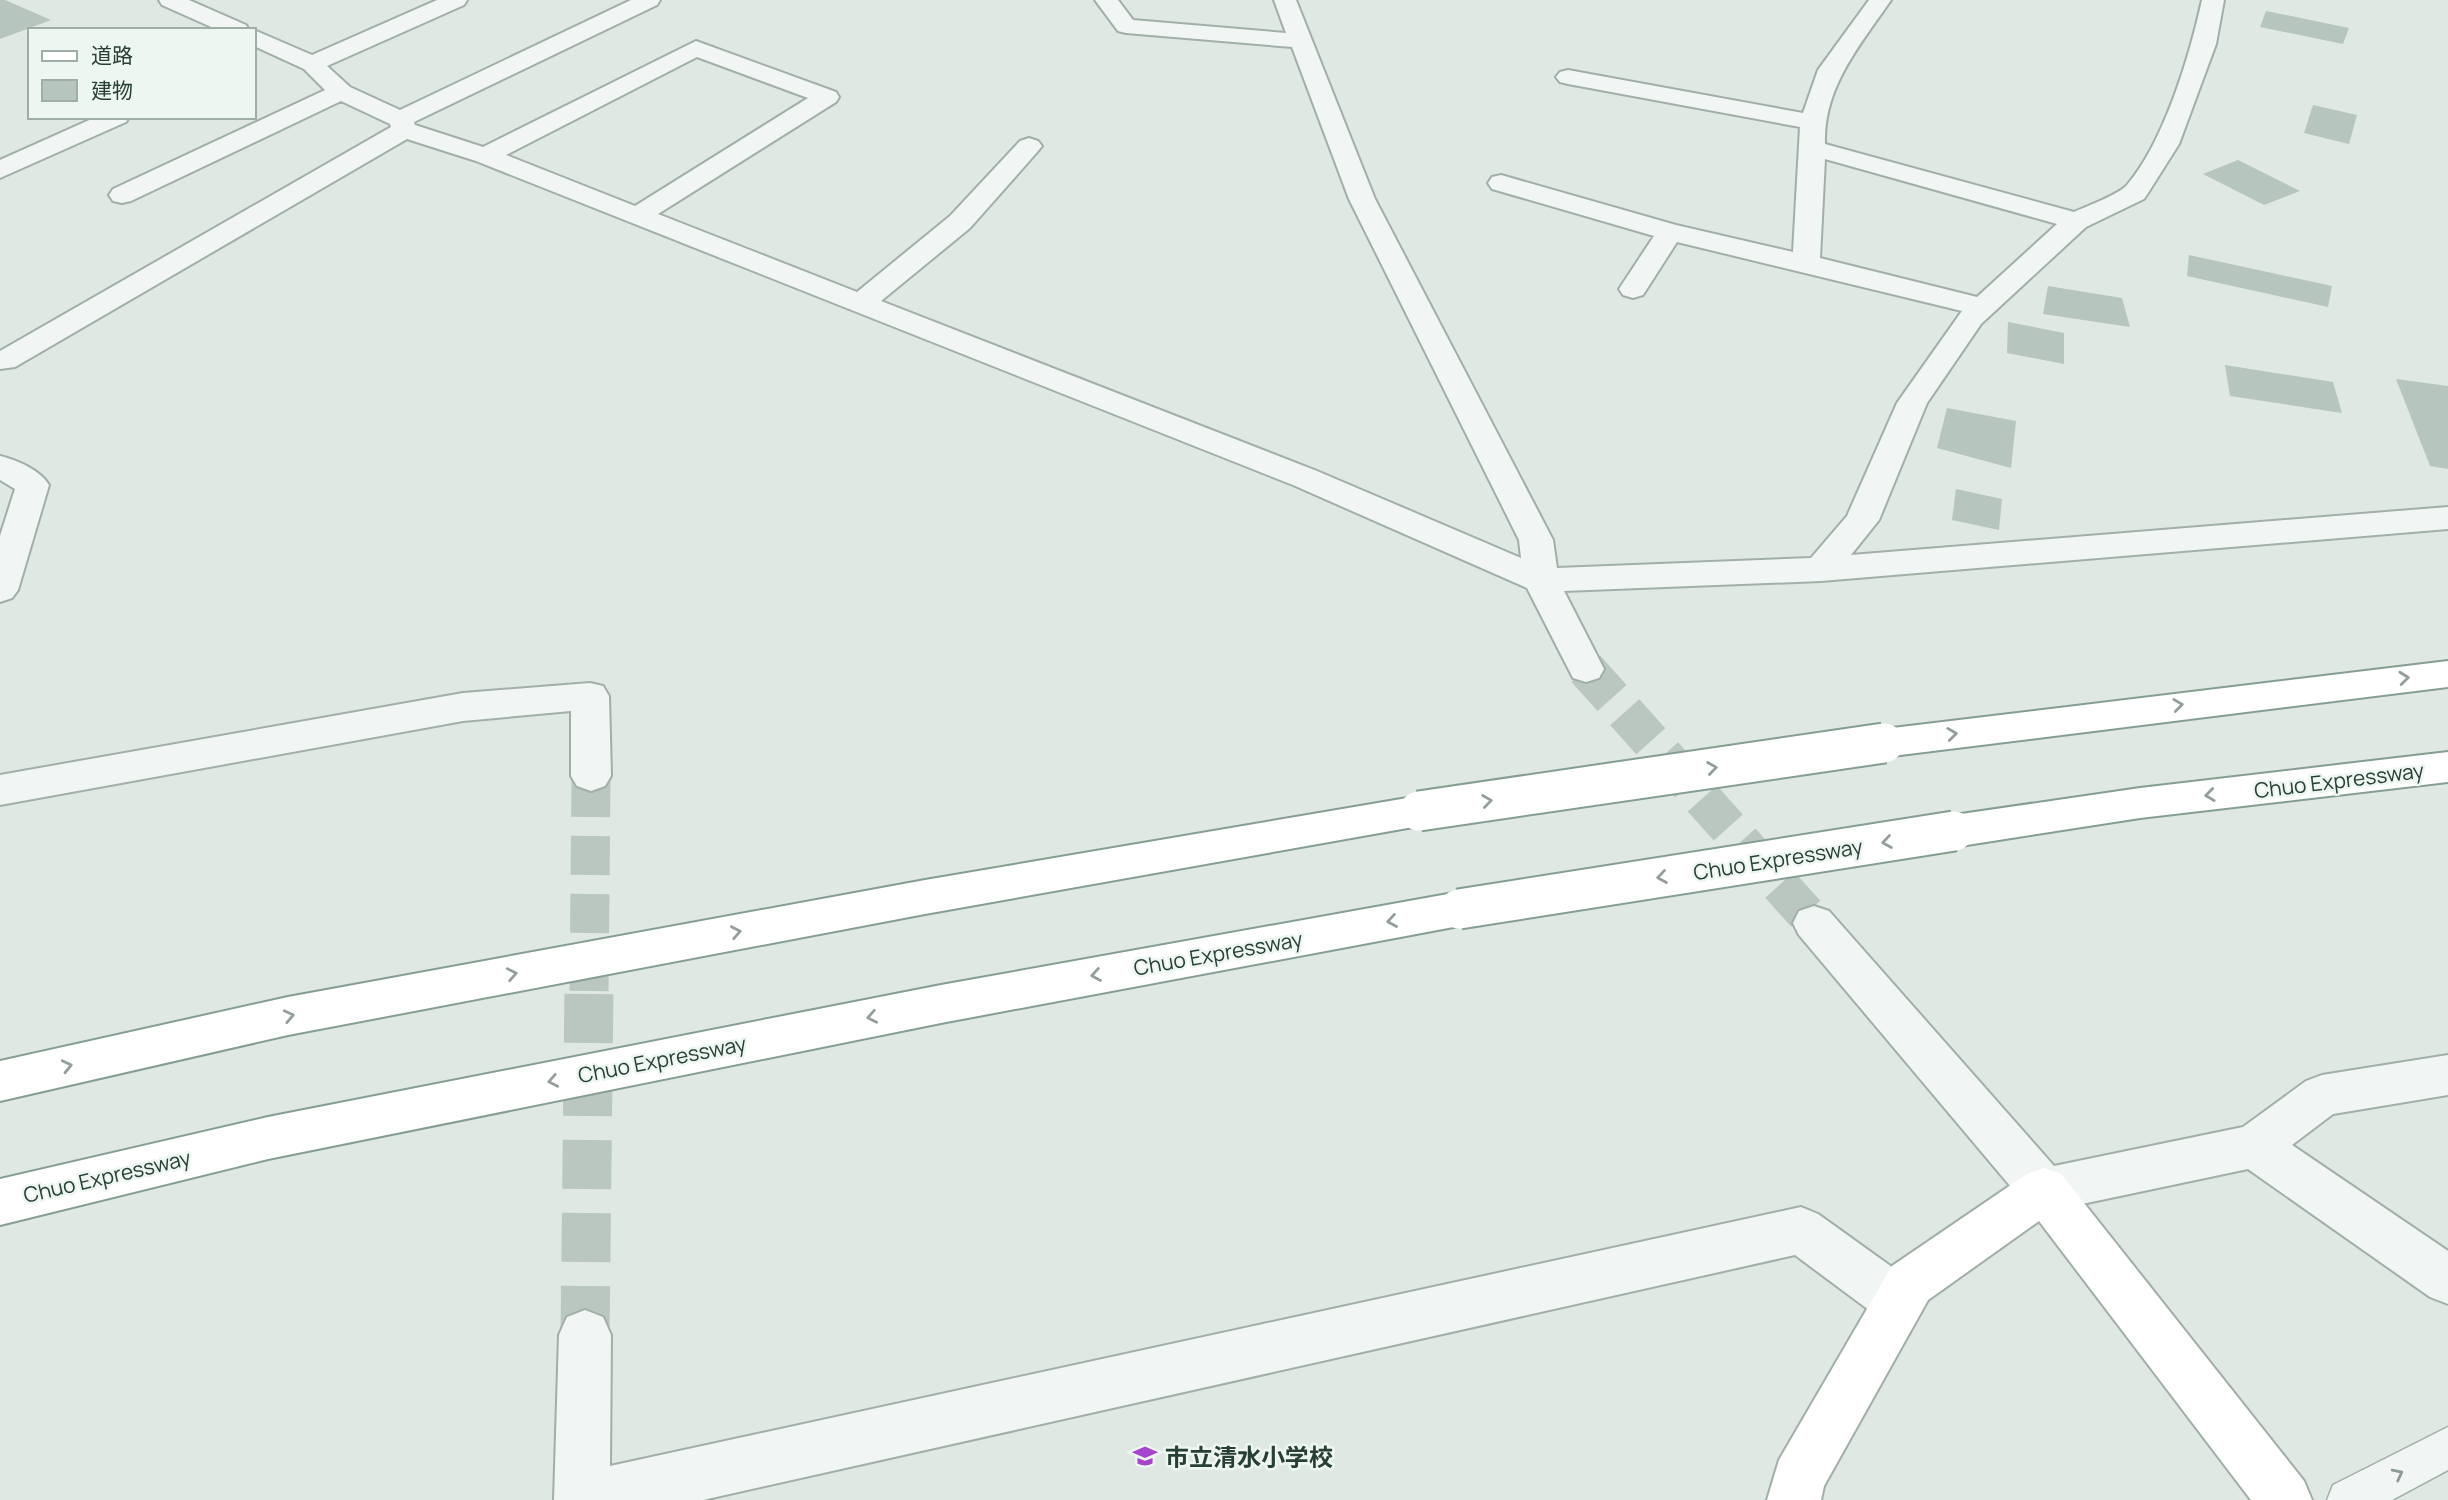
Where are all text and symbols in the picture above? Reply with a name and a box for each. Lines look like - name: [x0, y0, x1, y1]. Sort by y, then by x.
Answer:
- legend: [28, 28, 256, 119]
- text: 道路: [91, 41, 133, 69]
- text: 建物: [91, 76, 133, 104]
- one-way arrow: [2398, 671, 2409, 686]
- one-way arrow: [2172, 698, 2184, 713]
- one-way arrow: [1946, 726, 1958, 741]
- street label: Chuo Expressway: [2252, 756, 2426, 804]
- one-way arrow: [1706, 761, 1718, 776]
- one-way arrow: [2204, 787, 2216, 802]
- one-way arrow: [1481, 794, 1493, 809]
- street label: Chuo Expressway: [1691, 832, 1865, 886]
- one-way arrow: [1881, 834, 1892, 849]
- one-way arrow: [1656, 869, 1668, 884]
- one-way arrow: [1386, 913, 1398, 928]
- street label: Chuo Expressway: [1131, 924, 1305, 982]
- one-way arrow: [730, 926, 742, 941]
- one-way arrow: [1090, 967, 1102, 982]
- one-way arrow: [506, 968, 518, 983]
- one-way arrow: [866, 1009, 878, 1024]
- one-way arrow: [283, 1010, 295, 1025]
- street label: Chuo Expressway: [575, 1029, 749, 1089]
- one-way arrow: [61, 1060, 73, 1074]
- one-way arrow: [547, 1073, 559, 1088]
- street label: Chuo Expressway: [21, 1143, 193, 1209]
- place label: 市立清水小学校: [1165, 1440, 1333, 1473]
- school or university icon: 市立清水小学校: [1131, 1442, 1159, 1470]
- one-way arrow: [2391, 1469, 2403, 1482]

